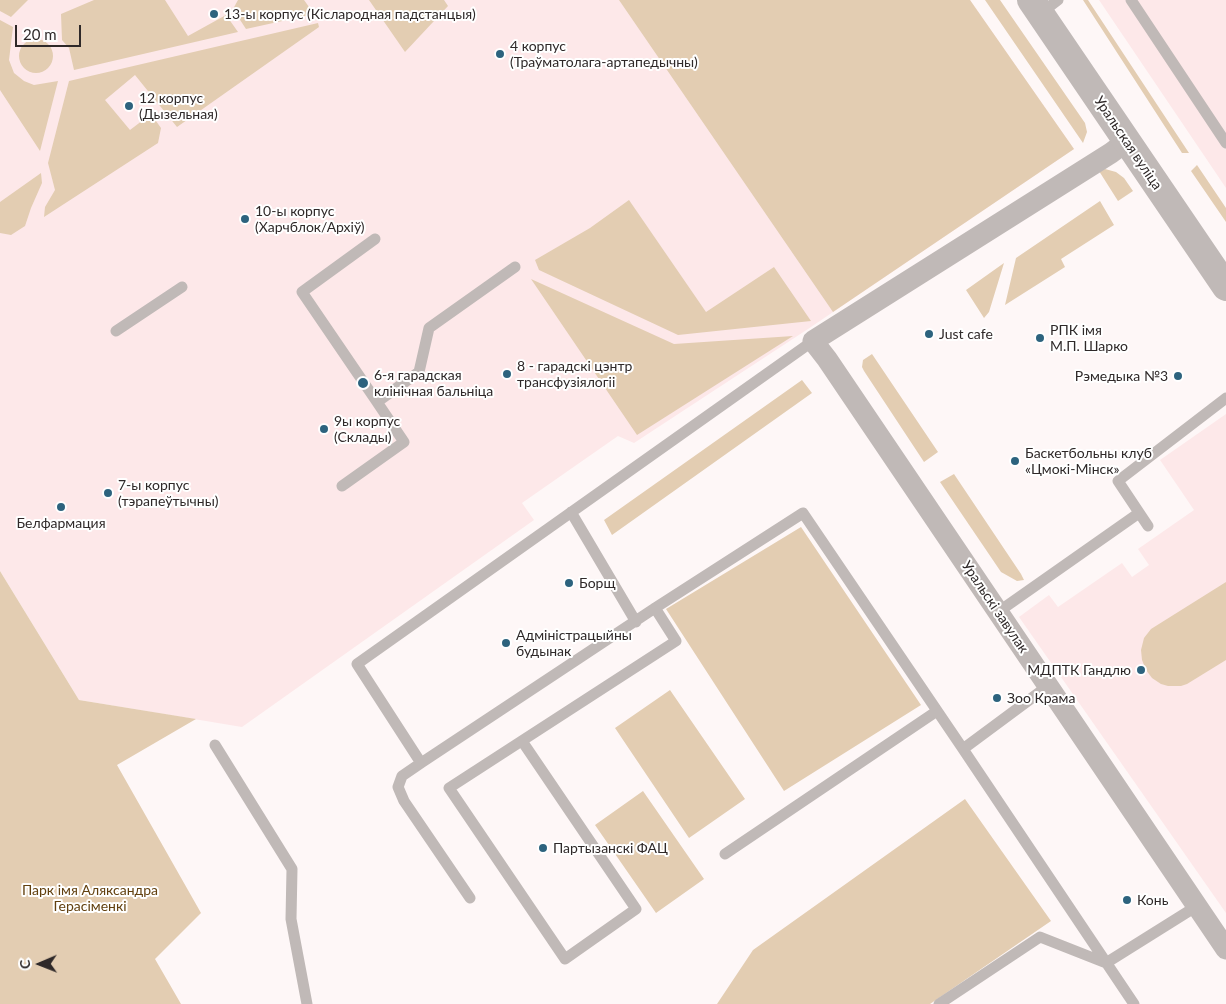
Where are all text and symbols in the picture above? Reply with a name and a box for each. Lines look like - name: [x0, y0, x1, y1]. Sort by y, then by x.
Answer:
- place label: 13-ы корпус (Кіслародная падстанцыя): [224, 6, 476, 22]
- marker: 13-ы корпус (Кіслародная падстанцыя): [208, 8, 220, 20]
- scale bar: [18, 15, 84, 47]
- text: 20 m: [23, 25, 57, 43]
- place label: 4 корпус (Траўматолага-артапедычны): [510, 38, 698, 70]
- marker: 4 корпус (Траўматолага-артапедычны): [494, 48, 506, 60]
- place label: 12 корпус (Дызельная): [139, 90, 218, 122]
- street label: Уральская вуліца: [1091, 93, 1165, 193]
- marker: 12 корпус (Дызельная): [123, 100, 135, 112]
- place label: 10-ы корпус (Харчблок/Архіў): [255, 203, 365, 236]
- marker: 10-ы корпус (Харчблок/Архіў): [239, 213, 251, 225]
- place label: РПК імя М.П. Шарко: [1050, 322, 1128, 354]
- place label: Just cafe: [939, 326, 993, 342]
- marker: Just cafe: [923, 328, 935, 340]
- marker: РПК імя М.П. Шарко: [1034, 332, 1046, 344]
- place label: 8 - гарадскі цэнтр трансфузіялогіі: [517, 358, 632, 391]
- place label: 6-я гарадская клінічная бальніца: [374, 367, 493, 400]
- marker: 8 - гарадскі цэнтр трансфузіялогіі: [501, 368, 513, 380]
- place label: Рэмедыка №3: [1075, 368, 1168, 384]
- marker: Рэмедыка №3: [1172, 370, 1184, 382]
- marker: 6-я гарадская клінічная бальніца: [356, 376, 370, 390]
- place label: 9ы корпус (Склады): [334, 413, 400, 446]
- marker: 9ы корпус (Склады): [318, 423, 330, 435]
- place label: Баскетбольны клуб «Цмокі-Мінск»: [1025, 445, 1152, 478]
- marker: Баскетбольны клуб «Цмокі-Мінск»: [1009, 455, 1021, 467]
- place label: 7-ы корпус (тэрапеўтычны): [118, 477, 218, 510]
- marker: 7-ы корпус (тэрапеўтычны): [102, 487, 114, 499]
- marker: Белфармация: [55, 501, 67, 513]
- place label: Белфармация: [16, 515, 106, 531]
- street label: Уральскі завулак: [958, 558, 1032, 656]
- place label: Борщ: [579, 575, 616, 591]
- marker: Борщ: [563, 577, 575, 589]
- place label: Адміністрацыйны будынак: [516, 627, 632, 660]
- marker: Адміністрацыйны будынак: [500, 637, 512, 649]
- place label: МДПТК Гандлю: [1027, 662, 1131, 678]
- marker: МДПТК Гандлю: [1135, 664, 1147, 676]
- place label: Зоо Крама: [1007, 690, 1075, 706]
- marker: Зоо Крама: [991, 692, 1003, 704]
- place label: Партызанскі ФАЦ: [553, 840, 668, 856]
- marker: Партызанскі ФАЦ: [537, 842, 549, 854]
- park label: Парк імя Аляксандра Герасіменкі: [22, 882, 158, 914]
- place label: Конь: [1137, 892, 1168, 908]
- marker: Конь: [1121, 894, 1133, 906]
- north arrow: [15, 939, 65, 989]
- text: С: [16, 959, 33, 969]

